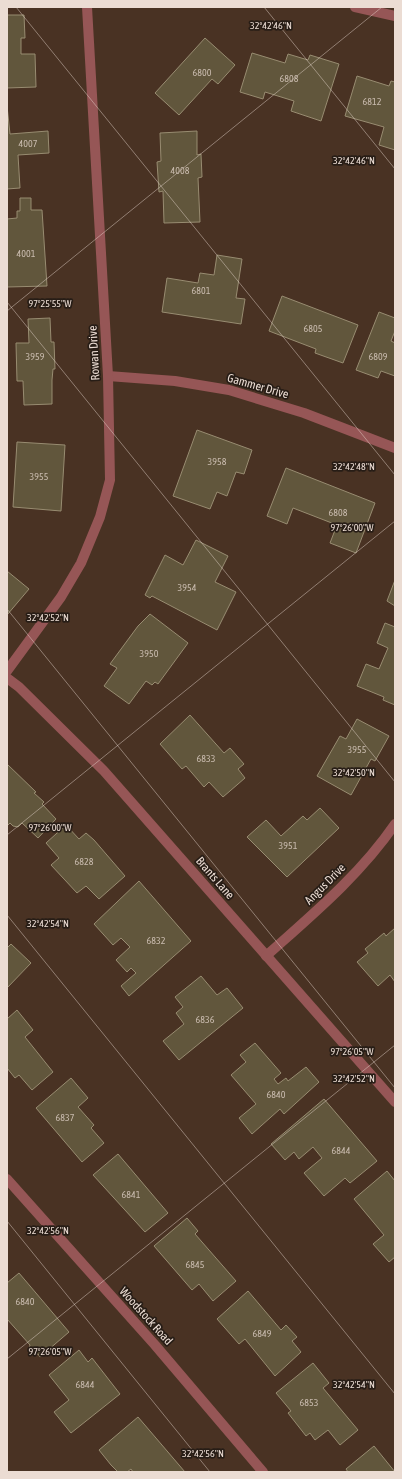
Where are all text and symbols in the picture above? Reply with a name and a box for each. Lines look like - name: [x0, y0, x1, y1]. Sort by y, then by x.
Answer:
- text: 32°42'46"N: [250, 20, 292, 31]
- house number: 6800: [193, 67, 212, 78]
- house number: 6808: [280, 73, 299, 84]
- house number: 6812: [363, 96, 382, 107]
- house number: 4007: [19, 138, 38, 149]
- text: 32°42'46"N: [333, 155, 375, 166]
- house number: 4008: [171, 165, 190, 176]
- house number: 4001: [17, 248, 36, 259]
- house number: 6801: [192, 285, 211, 296]
- text: 97°25'55"W: [28, 298, 72, 309]
- house number: 6805: [304, 323, 323, 334]
- street label: Rowan Drive: [86, 325, 102, 381]
- house number: 3959: [26, 351, 45, 362]
- house number: 6809: [369, 351, 388, 362]
- street label: Gammer Drive: [226, 371, 290, 401]
- house number: 3958: [208, 456, 227, 467]
- text: 32°42'48"N: [333, 461, 375, 472]
- house number: 3955: [30, 471, 49, 482]
- house number: 6808: [329, 507, 348, 518]
- text: 97°26'00"W: [330, 522, 374, 533]
- house number: 3954: [178, 582, 197, 593]
- text: 32°42'52"N: [27, 612, 69, 623]
- house number: 3950: [140, 648, 159, 659]
- house number: 3955: [348, 744, 367, 755]
- house number: 6833: [197, 753, 216, 764]
- text: 32°42'50"N: [333, 767, 375, 778]
- text: 97°26'00"W: [28, 822, 72, 833]
- house number: 3951: [279, 840, 298, 851]
- street label: Brants Lane: [193, 854, 237, 902]
- house number: 6828: [75, 856, 94, 867]
- street label: Angus Drive: [302, 861, 348, 907]
- text: 32°42'54"N: [27, 918, 69, 929]
- house number: 6832: [147, 935, 166, 946]
- house number: 6836: [196, 1014, 215, 1025]
- text: 97°26'05"W: [330, 1046, 374, 1057]
- text: 32°42'52"N: [333, 1073, 375, 1084]
- house number: 6840: [267, 1089, 286, 1100]
- house number: 6837: [56, 1112, 75, 1123]
- house number: 6844: [332, 1145, 351, 1156]
- house number: 6841: [122, 1189, 141, 1200]
- text: 32°42'56"N: [27, 1225, 69, 1236]
- house number: 6845: [186, 1259, 205, 1270]
- street label: Woodstock Road: [116, 1284, 176, 1348]
- house number: 6840: [16, 1296, 35, 1307]
- house number: 6849: [253, 1328, 272, 1339]
- text: 97°26'05"W: [28, 1346, 72, 1357]
- house number: 6844: [76, 1379, 95, 1390]
- text: 32°42'54"N: [333, 1379, 375, 1390]
- house number: 6853: [300, 1397, 319, 1408]
- text: 32°42'56"N: [182, 1448, 224, 1459]

